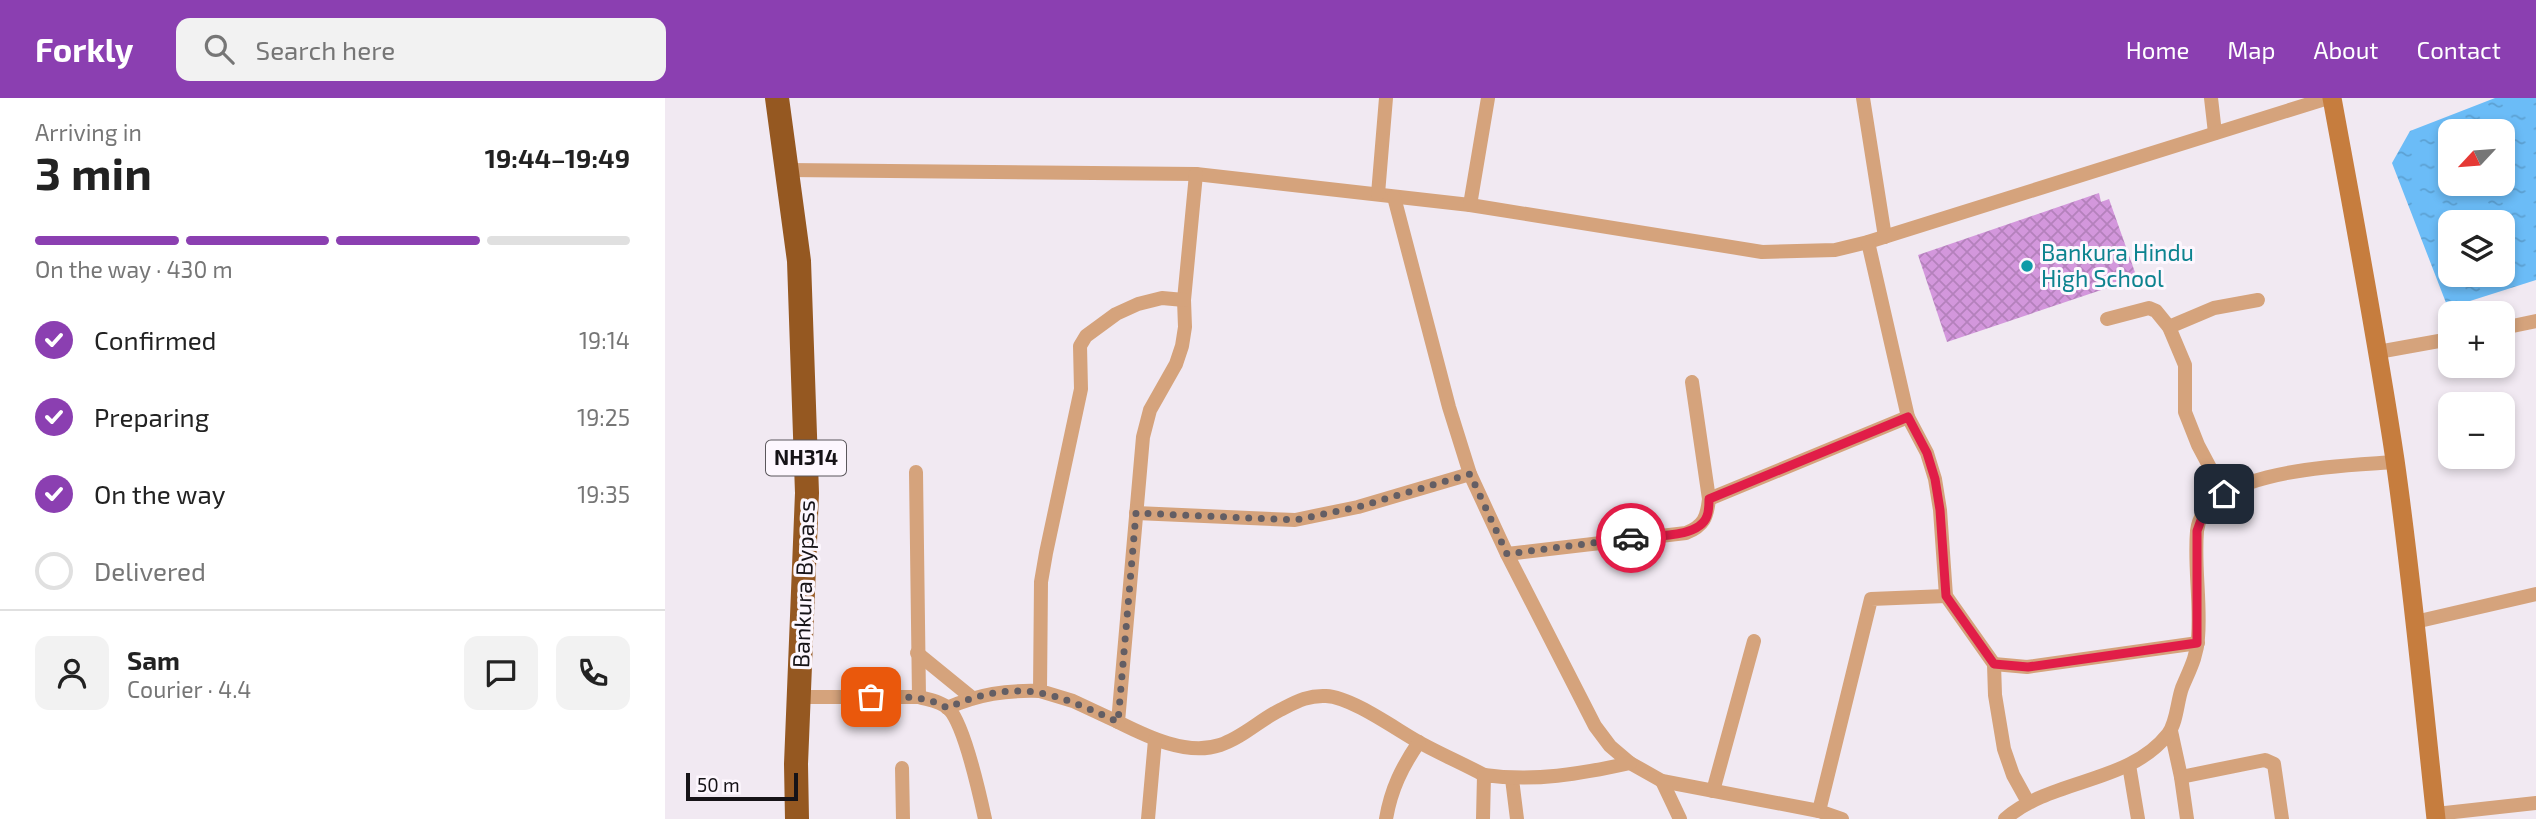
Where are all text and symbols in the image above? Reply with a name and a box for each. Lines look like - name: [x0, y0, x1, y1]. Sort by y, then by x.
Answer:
- search box: [176, 18, 666, 81]
- text: Forkly: [35, 29, 134, 69]
- icon: search: [200, 30, 238, 68]
- text: Search here: [256, 34, 395, 65]
- text: Home: [2126, 35, 2189, 64]
- text: Map: [2227, 35, 2275, 64]
- text: About: [2313, 35, 2379, 64]
- text: Contact: [2417, 35, 2501, 64]
- text: Arriving in: [35, 118, 142, 146]
- north arrow: [2438, 119, 2515, 196]
- map controls: [2438, 119, 2515, 469]
- text: 19:44–19:49: [485, 142, 630, 173]
- text: 3 min: [35, 144, 152, 199]
- button: layers: [2438, 210, 2515, 287]
- place label: Bankura Hindu High School: [2041, 238, 2194, 292]
- text: On the way · 430 m: [35, 255, 233, 283]
- marker: Bankura Hindu High School: [2019, 258, 2035, 274]
- button: +: [2438, 301, 2515, 378]
- icon: check: [35, 321, 73, 359]
- text: Confirmed: [94, 324, 217, 355]
- text: 19:14: [579, 326, 630, 354]
- button: −: [2438, 392, 2515, 469]
- icon: check: [35, 398, 73, 436]
- text: Preparing: [94, 401, 209, 432]
- text: 19:25: [577, 403, 630, 431]
- road number: NH314: [766, 440, 846, 476]
- pin: [2194, 464, 2254, 524]
- icon: check: [35, 475, 73, 513]
- icon: home: [2205, 475, 2243, 513]
- text: On the way: [94, 478, 225, 509]
- text: 19:35: [577, 480, 630, 508]
- street label: Bankura Bypass: [786, 500, 820, 668]
- courier: [1596, 503, 1666, 573]
- icon: car: [1612, 519, 1650, 557]
- text: Delivered: [94, 555, 206, 586]
- button: person: [35, 636, 109, 710]
- button: chat: [464, 636, 538, 710]
- button: phone: [556, 636, 630, 710]
- text: Sam: [127, 644, 180, 675]
- pin: [841, 667, 901, 727]
- text: Courier · 4.4: [127, 675, 251, 703]
- icon: bag: [852, 678, 890, 716]
- scale bar: [686, 770, 798, 802]
- text: 50 m: [697, 773, 740, 796]

